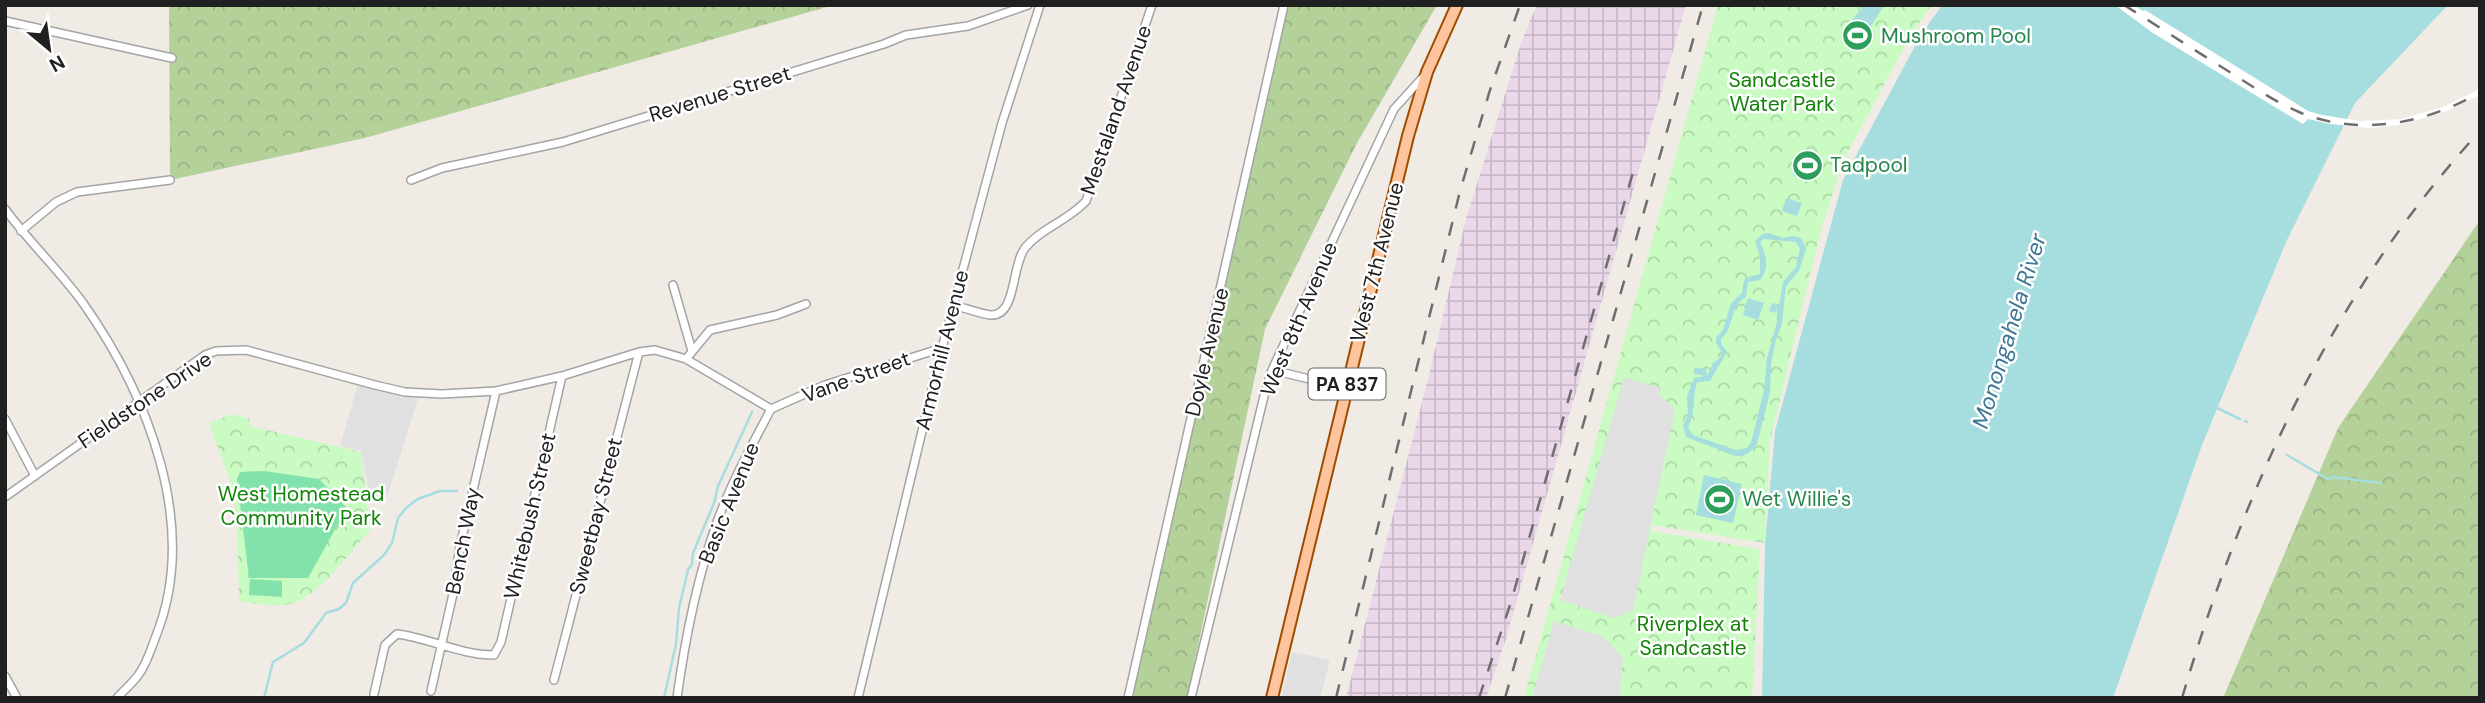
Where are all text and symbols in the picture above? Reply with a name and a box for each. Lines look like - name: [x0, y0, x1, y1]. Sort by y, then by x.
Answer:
- north arrow: [14, 14, 84, 84]
- sports icon: Mushroom Pool: [1841, 19, 1875, 53]
- street label: Mestaland Avenue: [1074, 21, 1158, 199]
- place label: Mushroom Pool: [1881, 22, 2031, 50]
- text: N: [45, 49, 69, 78]
- street label: Revenue Street: [646, 59, 794, 129]
- park label: Sandcastle Water Park: [1728, 66, 1836, 118]
- sports icon: Tadpool: [1790, 148, 1824, 182]
- place label: Tadpool: [1830, 151, 1908, 179]
- street label: West 7th Avenue: [1344, 179, 1410, 345]
- water label: Monongahela River: [1965, 229, 2053, 432]
- street label: West 8th Avenue: [1254, 237, 1344, 400]
- street label: Armorhill Avenue: [909, 267, 975, 433]
- street label: Doyle Avenue: [1179, 285, 1235, 419]
- street label: Vane Street: [798, 344, 914, 410]
- street label: Fieldstone Drive: [73, 345, 217, 455]
- road number: PA 837: [1308, 368, 1386, 400]
- street label: Whitebush Street: [497, 430, 563, 602]
- street label: Sweetbay Street: [563, 435, 629, 597]
- street label: Basic Avenue: [692, 438, 766, 568]
- park label: West Homestead Community Park: [217, 480, 385, 532]
- sports icon: Wet Willie's: [1702, 482, 1736, 516]
- street label: Bench Way: [439, 485, 487, 597]
- place label: Wet Willie's: [1742, 485, 1851, 513]
- park label: Riverplex at Sandcastle: [1637, 610, 1749, 662]

